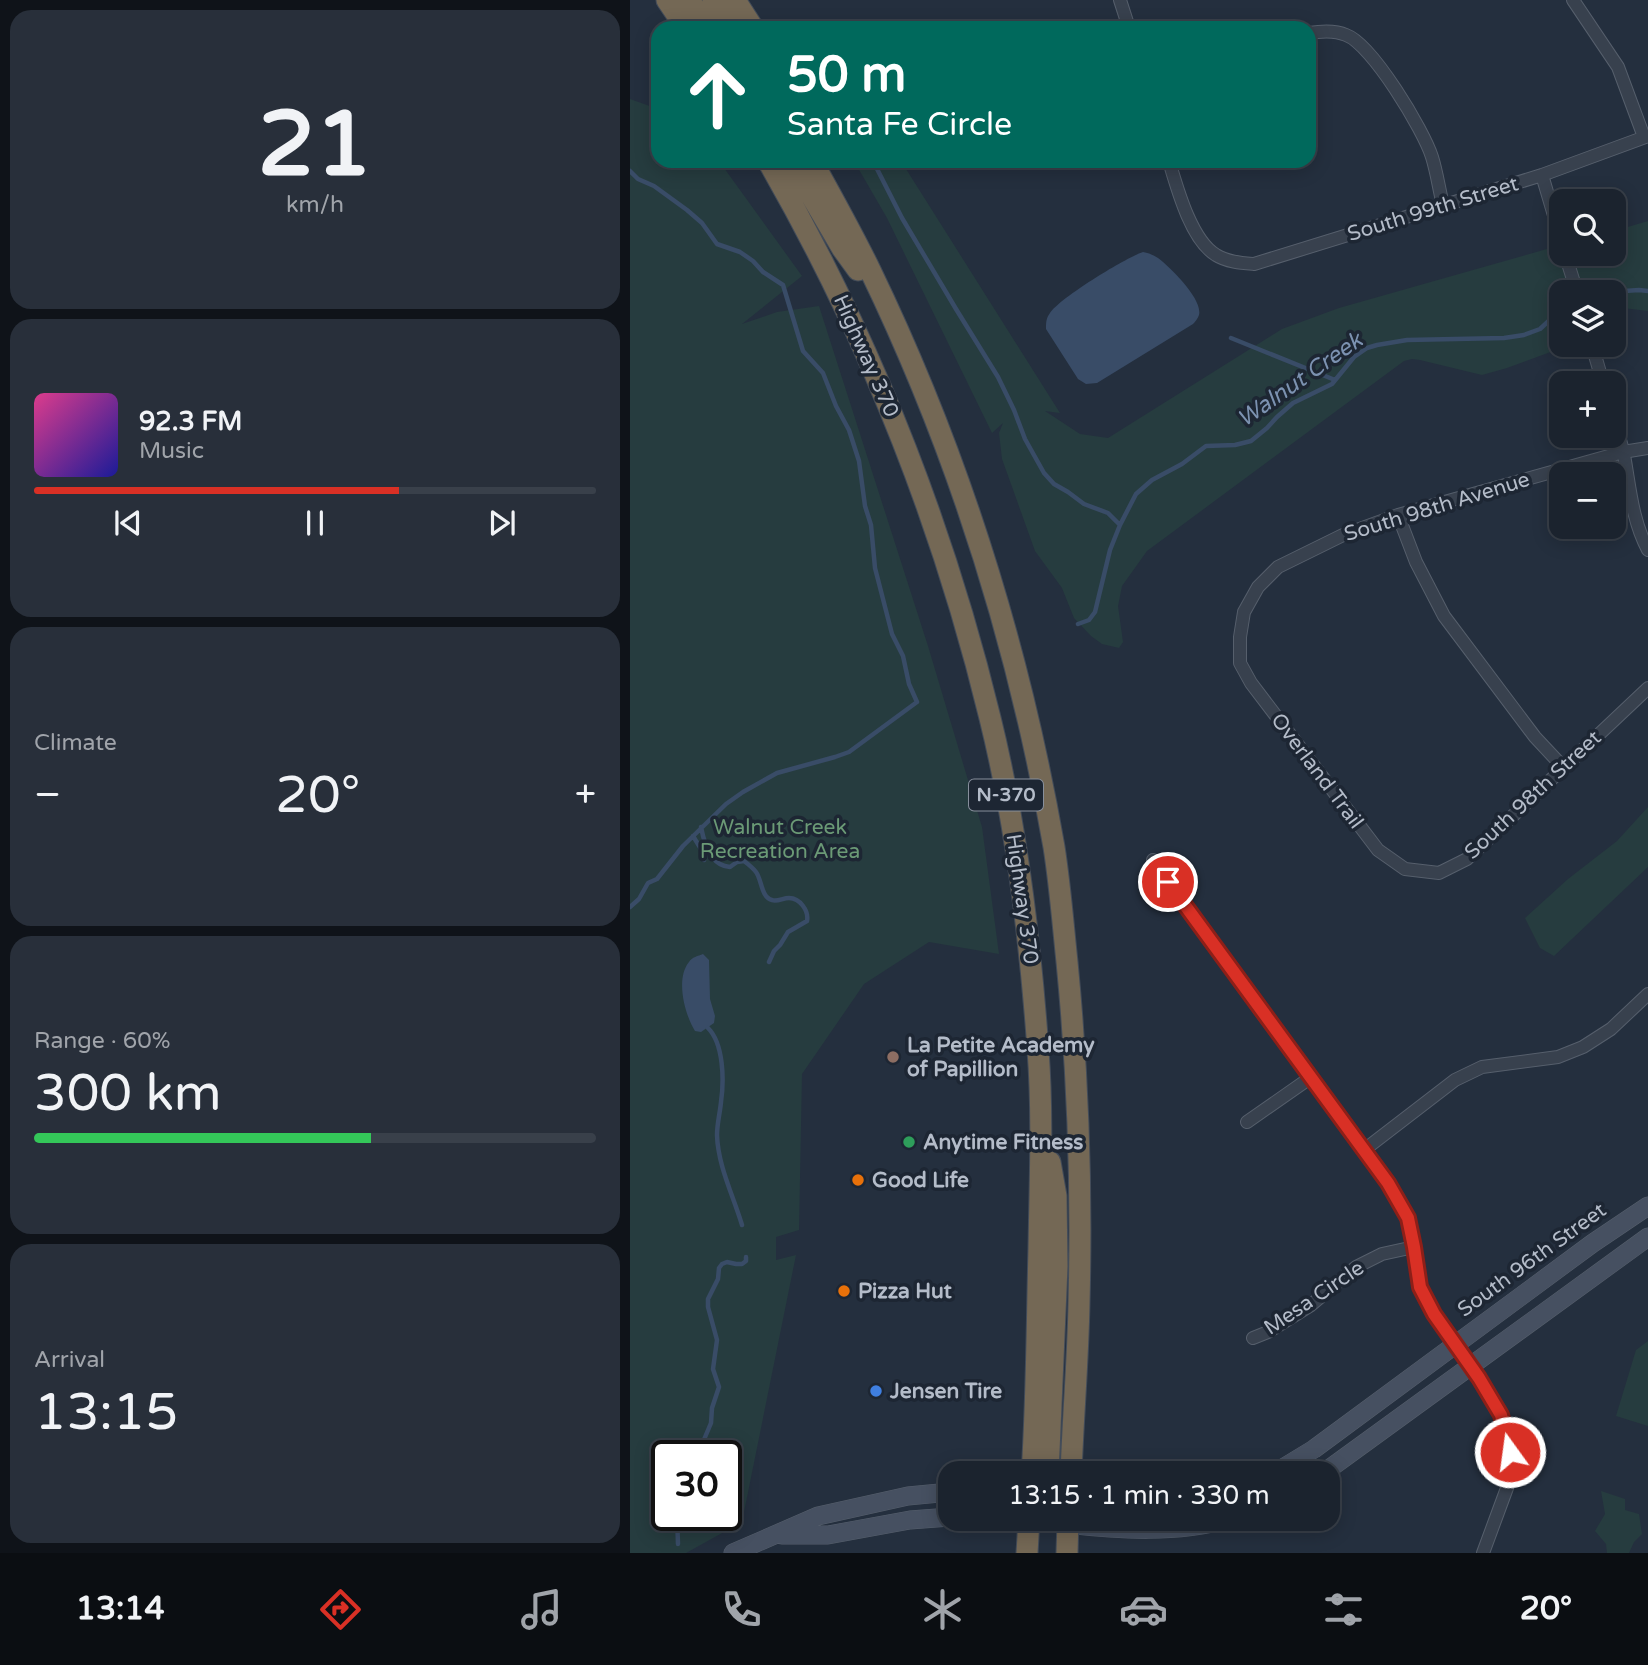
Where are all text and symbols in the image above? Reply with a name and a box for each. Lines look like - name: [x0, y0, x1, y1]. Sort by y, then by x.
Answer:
- text: 50 m: [787, 46, 906, 105]
- icon: ahead: [672, 49, 763, 140]
- text: 21: [258, 90, 372, 200]
- text: Santa Fe Circle: [787, 106, 1012, 144]
- street label: South 99th Street: [1345, 171, 1521, 247]
- map controls: [1549, 189, 1626, 539]
- button: search: [1549, 189, 1626, 266]
- text: km/h: [286, 191, 344, 219]
- button: layers: [1549, 280, 1626, 357]
- street label: Highway 370: [828, 291, 904, 421]
- water label: Walnut Creek: [1232, 326, 1369, 433]
- button: +: [1549, 371, 1626, 448]
- text: 92.3 FM: [139, 406, 242, 437]
- text: Music: [139, 437, 204, 465]
- button: −: [1549, 462, 1626, 539]
- street label: South 98th Avenue: [1341, 467, 1533, 547]
- icon: previous: [109, 504, 147, 542]
- icon: pause: [296, 504, 334, 542]
- icon: next: [483, 504, 521, 542]
- street label: Overland Trail: [1265, 708, 1369, 834]
- street label: South 98th Street: [1460, 725, 1606, 865]
- text: Climate: [34, 729, 117, 757]
- text: 20°: [275, 764, 360, 827]
- text: −: [34, 772, 61, 818]
- text: +: [575, 772, 596, 818]
- road number: N-370: [969, 780, 1043, 810]
- park label: Walnut Creek Recreation Area: [700, 815, 860, 864]
- street label: Highway 370: [1000, 832, 1044, 966]
- pin: [1138, 852, 1198, 912]
- icon: arrive: [1149, 863, 1187, 901]
- text: Range · 60%: [34, 1027, 170, 1055]
- place label: La Petite Academy of Papillion: [907, 1033, 1095, 1082]
- marker: La Petite Academy of Papillion: [885, 1049, 901, 1065]
- text: 300 km: [34, 1062, 222, 1125]
- place label: Anytime Fitness: [923, 1130, 1083, 1155]
- marker: Anytime Fitness: [901, 1134, 917, 1150]
- place label: Good Life: [872, 1168, 969, 1193]
- marker: Good Life: [850, 1172, 866, 1188]
- street label: South 96th Street: [1453, 1198, 1611, 1322]
- street label: Mesa Circle: [1259, 1255, 1369, 1341]
- place label: Pizza Hut: [858, 1279, 952, 1304]
- marker: Pizza Hut: [836, 1283, 852, 1299]
- text: Arrival: [34, 1346, 105, 1374]
- place label: Jensen Tire: [889, 1379, 1002, 1404]
- text: 13:15: [34, 1381, 178, 1444]
- marker: Jensen Tire: [868, 1383, 884, 1399]
- position arrow: [1473, 1415, 1547, 1489]
- speed limit sign: 30: [651, 1440, 742, 1531]
- text: 13:15 · 1 min · 330 m: [1008, 1480, 1270, 1511]
- icon: directions: [316, 1585, 365, 1634]
- icon: music: [517, 1585, 566, 1634]
- icon: phone: [717, 1585, 766, 1634]
- icon: climate: [918, 1585, 967, 1634]
- icon: car: [1119, 1585, 1168, 1634]
- icon: filters: [1319, 1585, 1368, 1634]
- text: 13:14: [76, 1590, 165, 1628]
- text: 20°: [1520, 1590, 1572, 1628]

